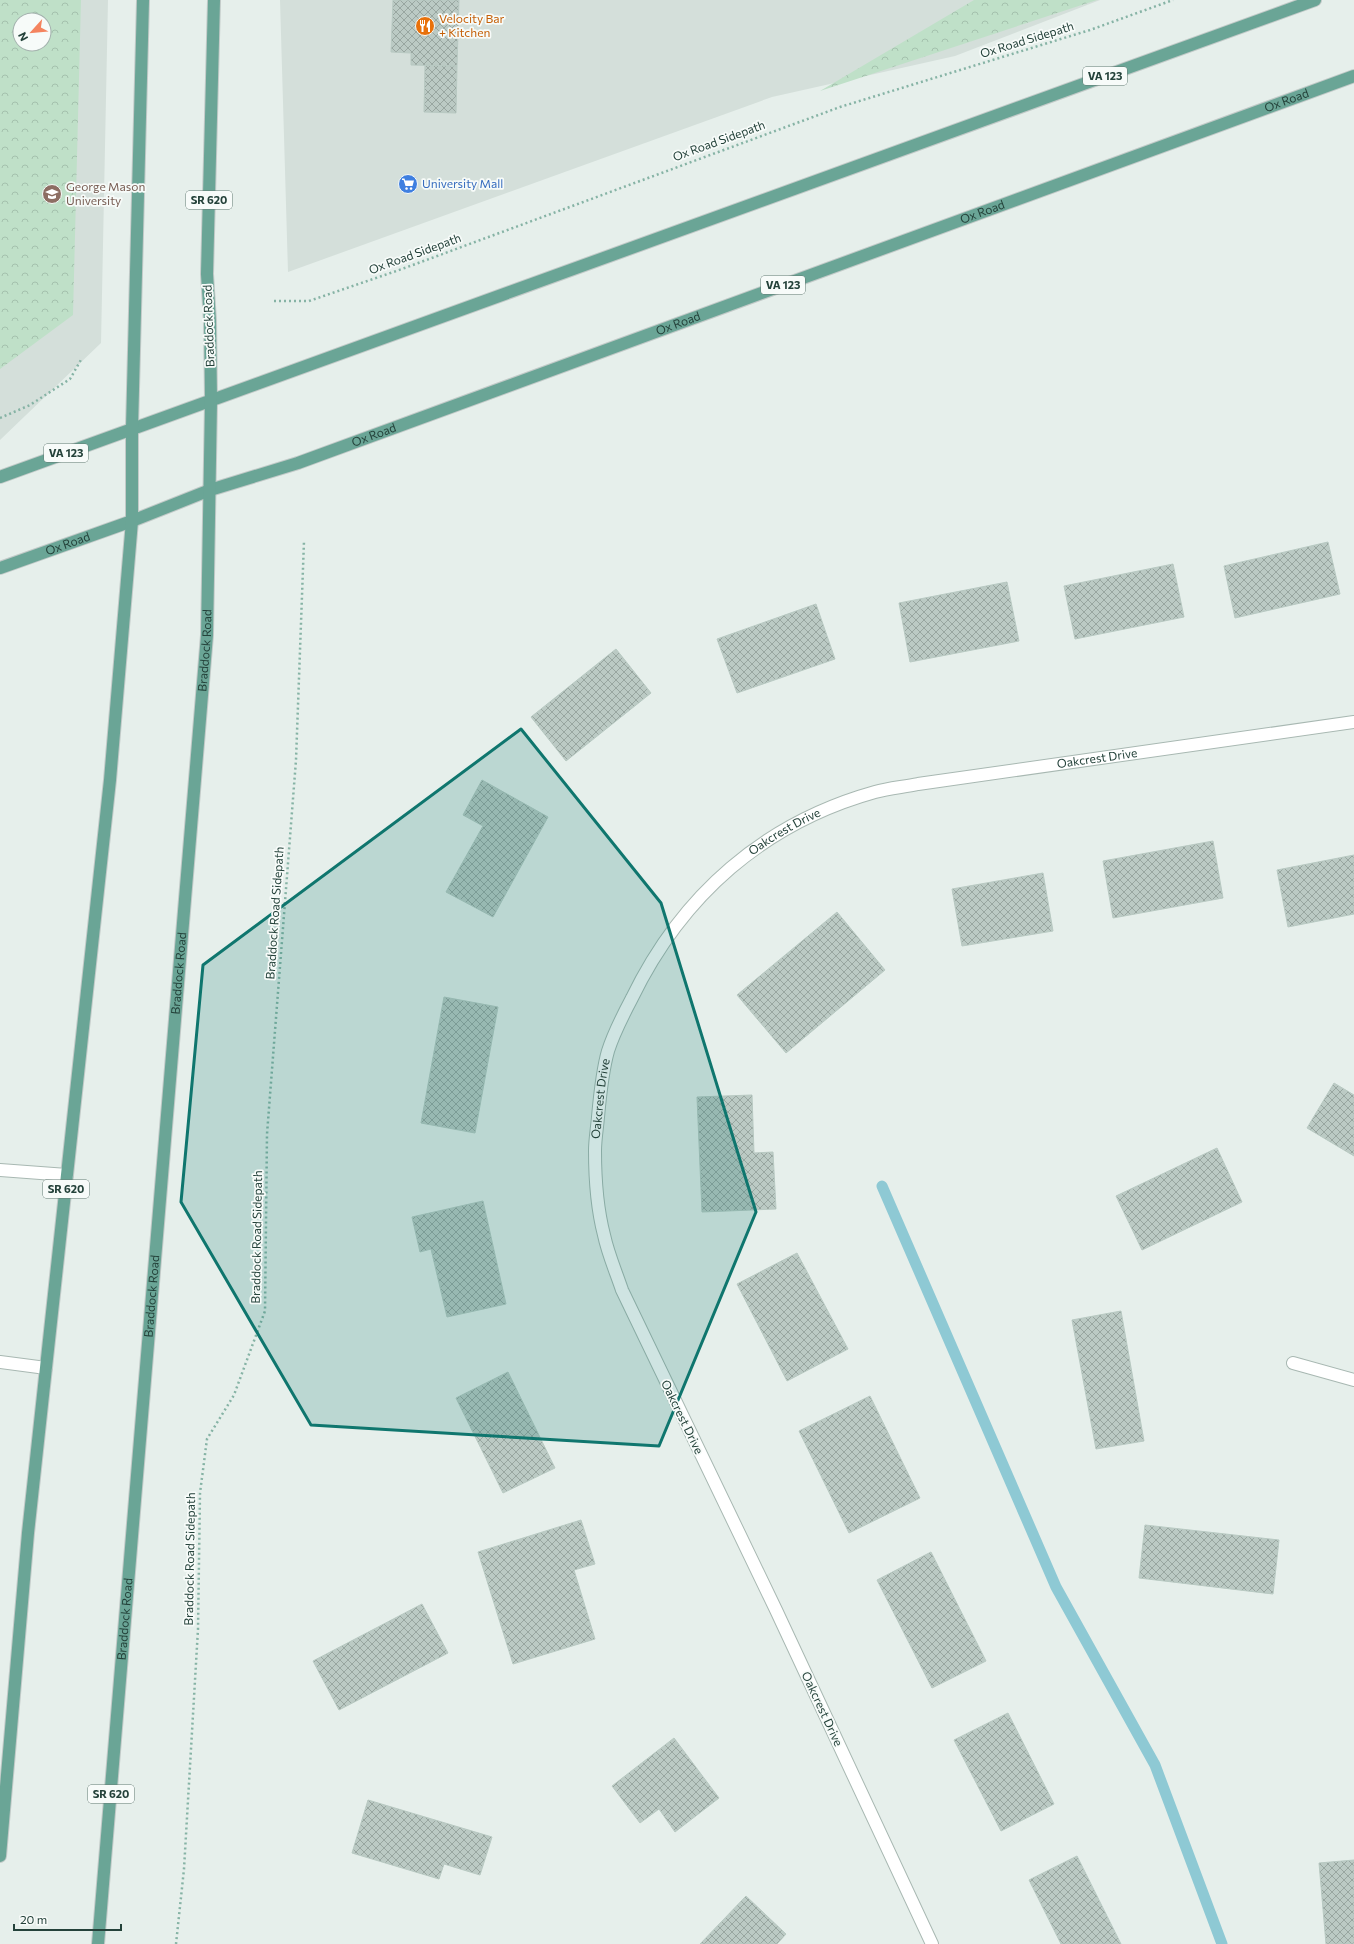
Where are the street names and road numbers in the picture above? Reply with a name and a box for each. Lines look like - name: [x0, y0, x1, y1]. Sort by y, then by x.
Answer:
- street label: Ox Road Sidepath: [978, 18, 1075, 60]
- road number: VA 123: [1083, 67, 1127, 85]
- street label: Ox Road: [1262, 85, 1311, 114]
- street label: Ox Road Sidepath: [671, 117, 767, 163]
- road number: SR 620: [186, 191, 232, 209]
- street label: Ox Road: [958, 197, 1006, 226]
- street label: Ox Road Sidepath: [367, 230, 463, 276]
- road number: VA 123: [761, 276, 805, 294]
- street label: Braddock Road: [200, 285, 216, 368]
- street label: Ox Road: [654, 308, 702, 337]
- street label: Ox Road: [349, 420, 398, 449]
- road number: VA 123: [44, 444, 88, 462]
- street label: Ox Road: [43, 529, 92, 557]
- street label: Braddock Road: [194, 609, 213, 692]
- street label: Oakcrest Drive: [1056, 745, 1138, 770]
- street label: Oakcrest Drive: [745, 805, 822, 857]
- street label: Braddock Road Sidepath: [262, 846, 286, 980]
- street label: Braddock Road: [167, 931, 188, 1015]
- street label: Oakcrest Drive: [588, 1057, 612, 1140]
- street label: Braddock Road Sidepath: [248, 1170, 264, 1304]
- road number: SR 620: [43, 1180, 89, 1198]
- street label: Braddock Road: [141, 1254, 161, 1338]
- street label: Oakcrest Drive: [659, 1377, 707, 1456]
- street label: Braddock Road Sidepath: [181, 1492, 197, 1626]
- street label: Braddock Road: [114, 1577, 134, 1661]
- street label: Oakcrest Drive: [799, 1669, 846, 1748]
- road number: SR 620: [88, 1785, 134, 1803]

